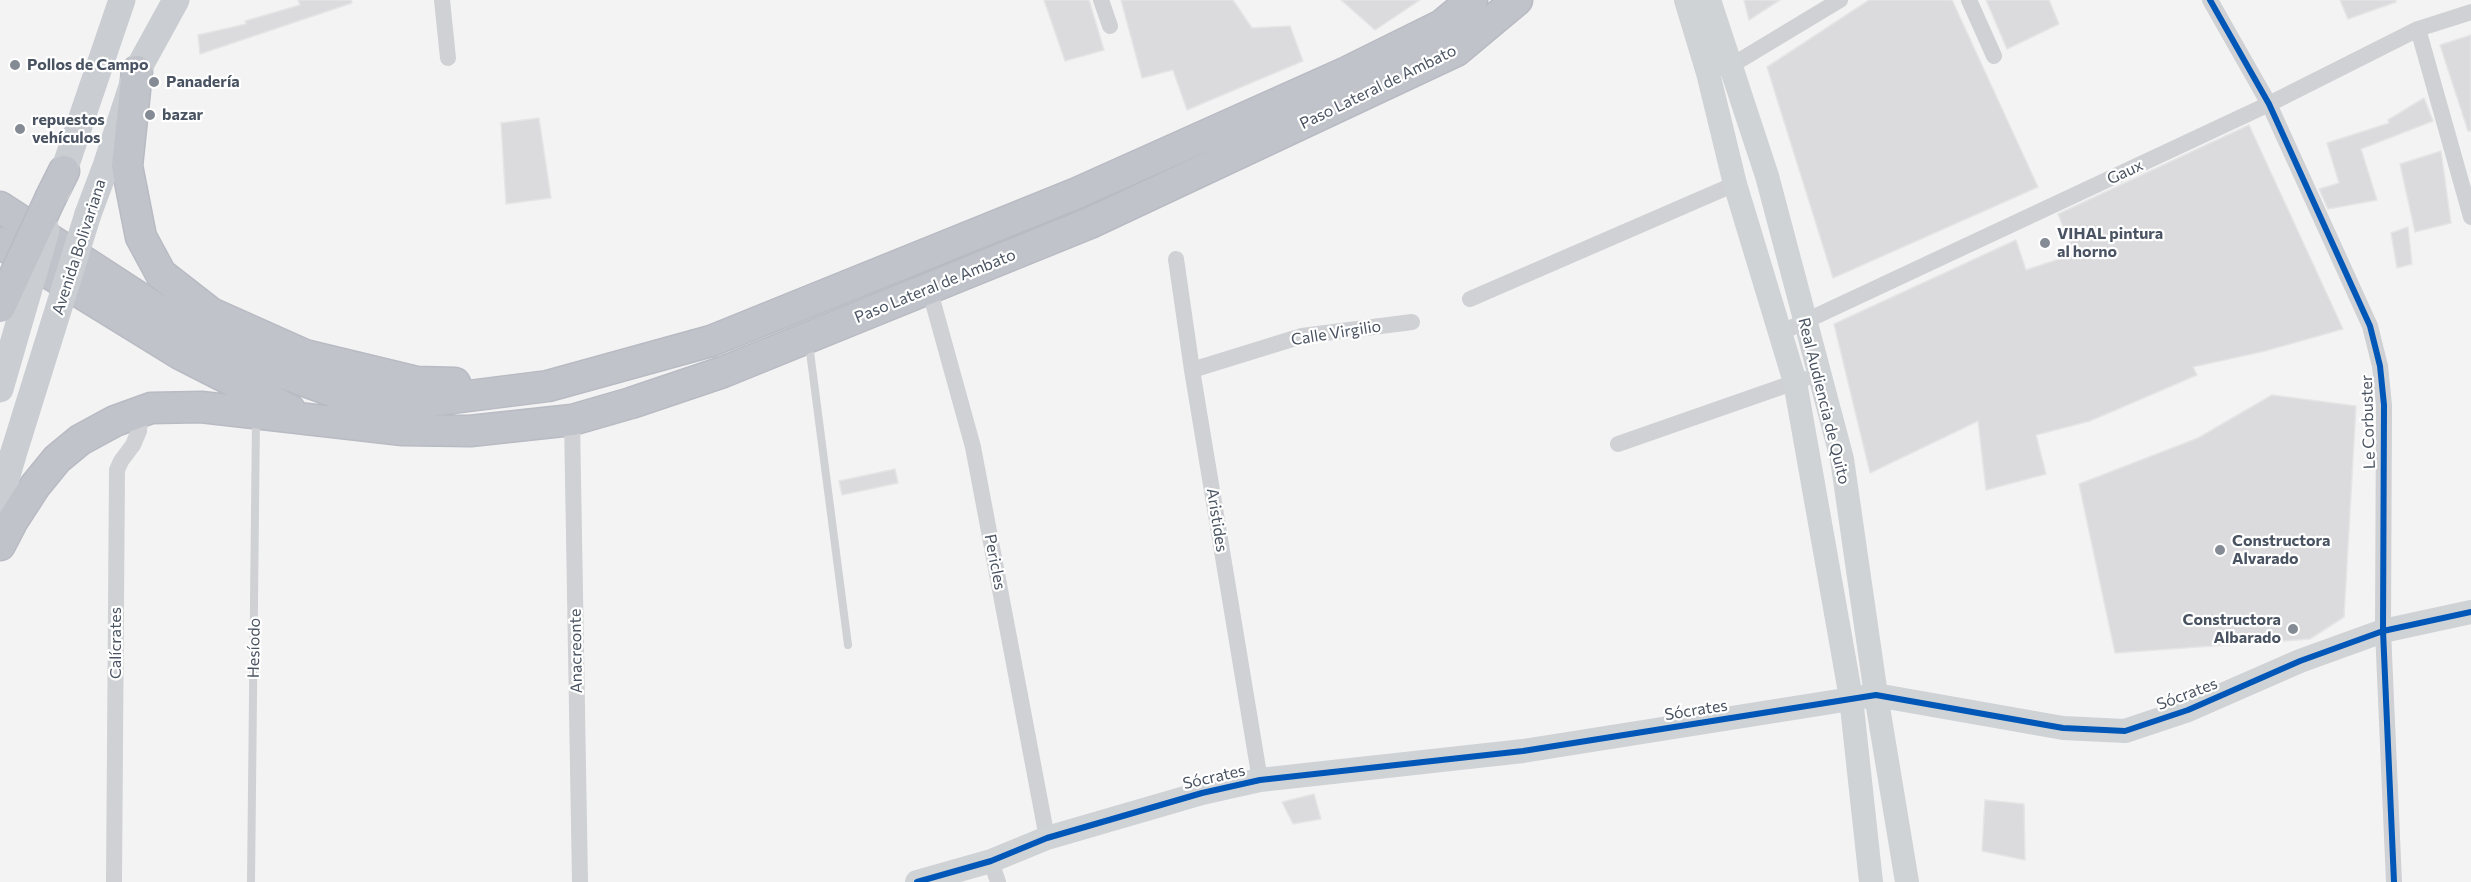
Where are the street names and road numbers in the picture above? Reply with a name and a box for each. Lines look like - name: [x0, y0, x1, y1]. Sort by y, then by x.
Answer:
- street label: Paso Lateral de Ambato: [1296, 41, 1460, 133]
- street label: Gaux: [2104, 155, 2146, 189]
- street label: Avenida Bolivariana: [48, 177, 110, 317]
- street label: Paso Lateral de Ambato: [852, 245, 1018, 327]
- street label: Calle Virgilio: [1290, 316, 1382, 350]
- street label: Real Audiencia de Quito: [1794, 316, 1854, 486]
- street label: Le Corbuster: [2357, 374, 2379, 470]
- street label: Aristides: [1202, 487, 1232, 553]
- street label: Pericles: [980, 532, 1010, 592]
- street label: Calícrates: [106, 607, 126, 679]
- street label: Anacreonte: [566, 609, 586, 693]
- street label: Hesíodo: [244, 618, 264, 678]
- street label: Sócrates: [2154, 674, 2220, 714]
- street label: Sócrates: [1663, 696, 1729, 724]
- street label: Sócrates: [1181, 760, 1247, 794]

